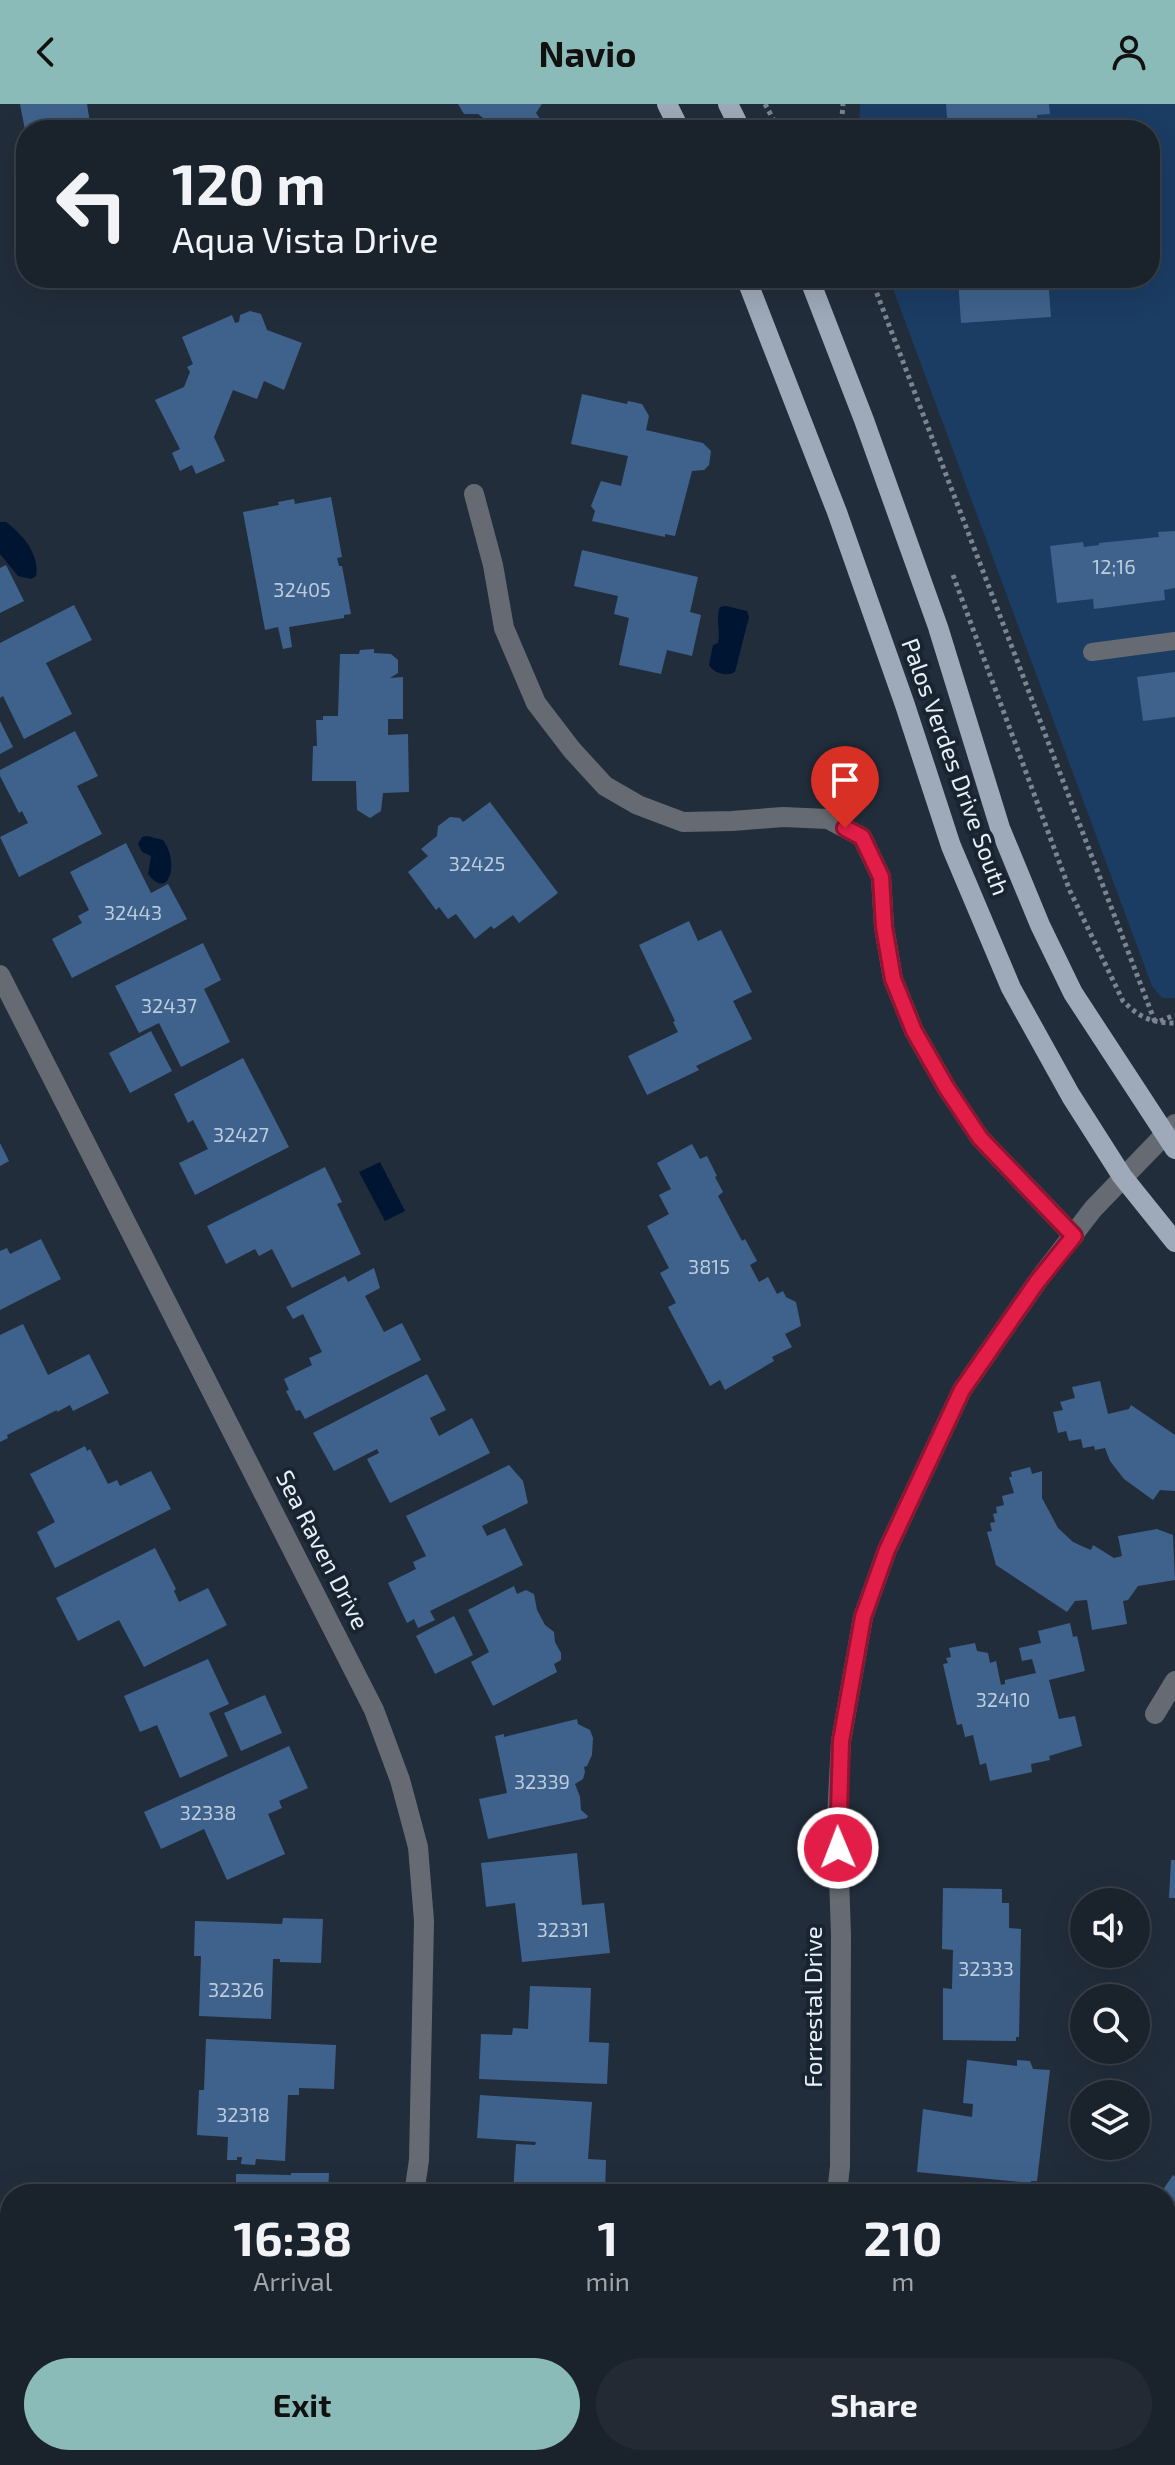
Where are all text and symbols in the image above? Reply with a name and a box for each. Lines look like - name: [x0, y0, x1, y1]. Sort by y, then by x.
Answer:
- icon: back: [24, 30, 68, 74]
- icon: person: [1107, 30, 1151, 74]
- text: Navio: [539, 31, 636, 74]
- text: 120 m: [172, 149, 326, 216]
- icon: left: [40, 152, 144, 256]
- text: Aqua Vista Drive: [172, 217, 438, 260]
- house number: 12;16: [1092, 554, 1136, 578]
- house number: 32405: [273, 577, 331, 601]
- street label: Palos Verdes Drive South: [896, 634, 1016, 899]
- pin: [811, 746, 879, 828]
- icon: arrive: [823, 758, 867, 802]
- house number: 32425: [449, 851, 505, 875]
- house number: 32443: [104, 900, 162, 924]
- house number: 32437: [141, 993, 197, 1017]
- house number: 32427: [213, 1122, 269, 1146]
- house number: 3815: [688, 1254, 730, 1278]
- street label: Sea Raven Drive: [271, 1465, 376, 1634]
- house number: 32410: [976, 1687, 1030, 1711]
- house number: 32339: [514, 1769, 570, 1793]
- house number: 32338: [180, 1800, 236, 1824]
- position arrow: [796, 1806, 880, 1890]
- map controls: [1070, 1888, 1150, 2160]
- button: sound: [1070, 1888, 1150, 1968]
- house number: 32331: [537, 1917, 589, 1941]
- street label: Forrestal Drive: [798, 1926, 827, 2088]
- house number: 32333: [958, 1956, 1014, 1980]
- house number: 32326: [208, 1977, 264, 2001]
- button: search: [1070, 1984, 1150, 2064]
- button: layers: [1070, 2080, 1150, 2160]
- house number: 32318: [216, 2102, 270, 2126]
- text: 16:38: [234, 2208, 352, 2266]
- text: 1: [597, 2208, 618, 2266]
- text: 210: [864, 2208, 942, 2266]
- text: Arrival: [253, 2265, 332, 2296]
- text: min: [586, 2265, 630, 2296]
- text: m: [892, 2265, 914, 2296]
- button: Exit: [24, 2358, 580, 2450]
- button: Share: [596, 2358, 1152, 2450]

